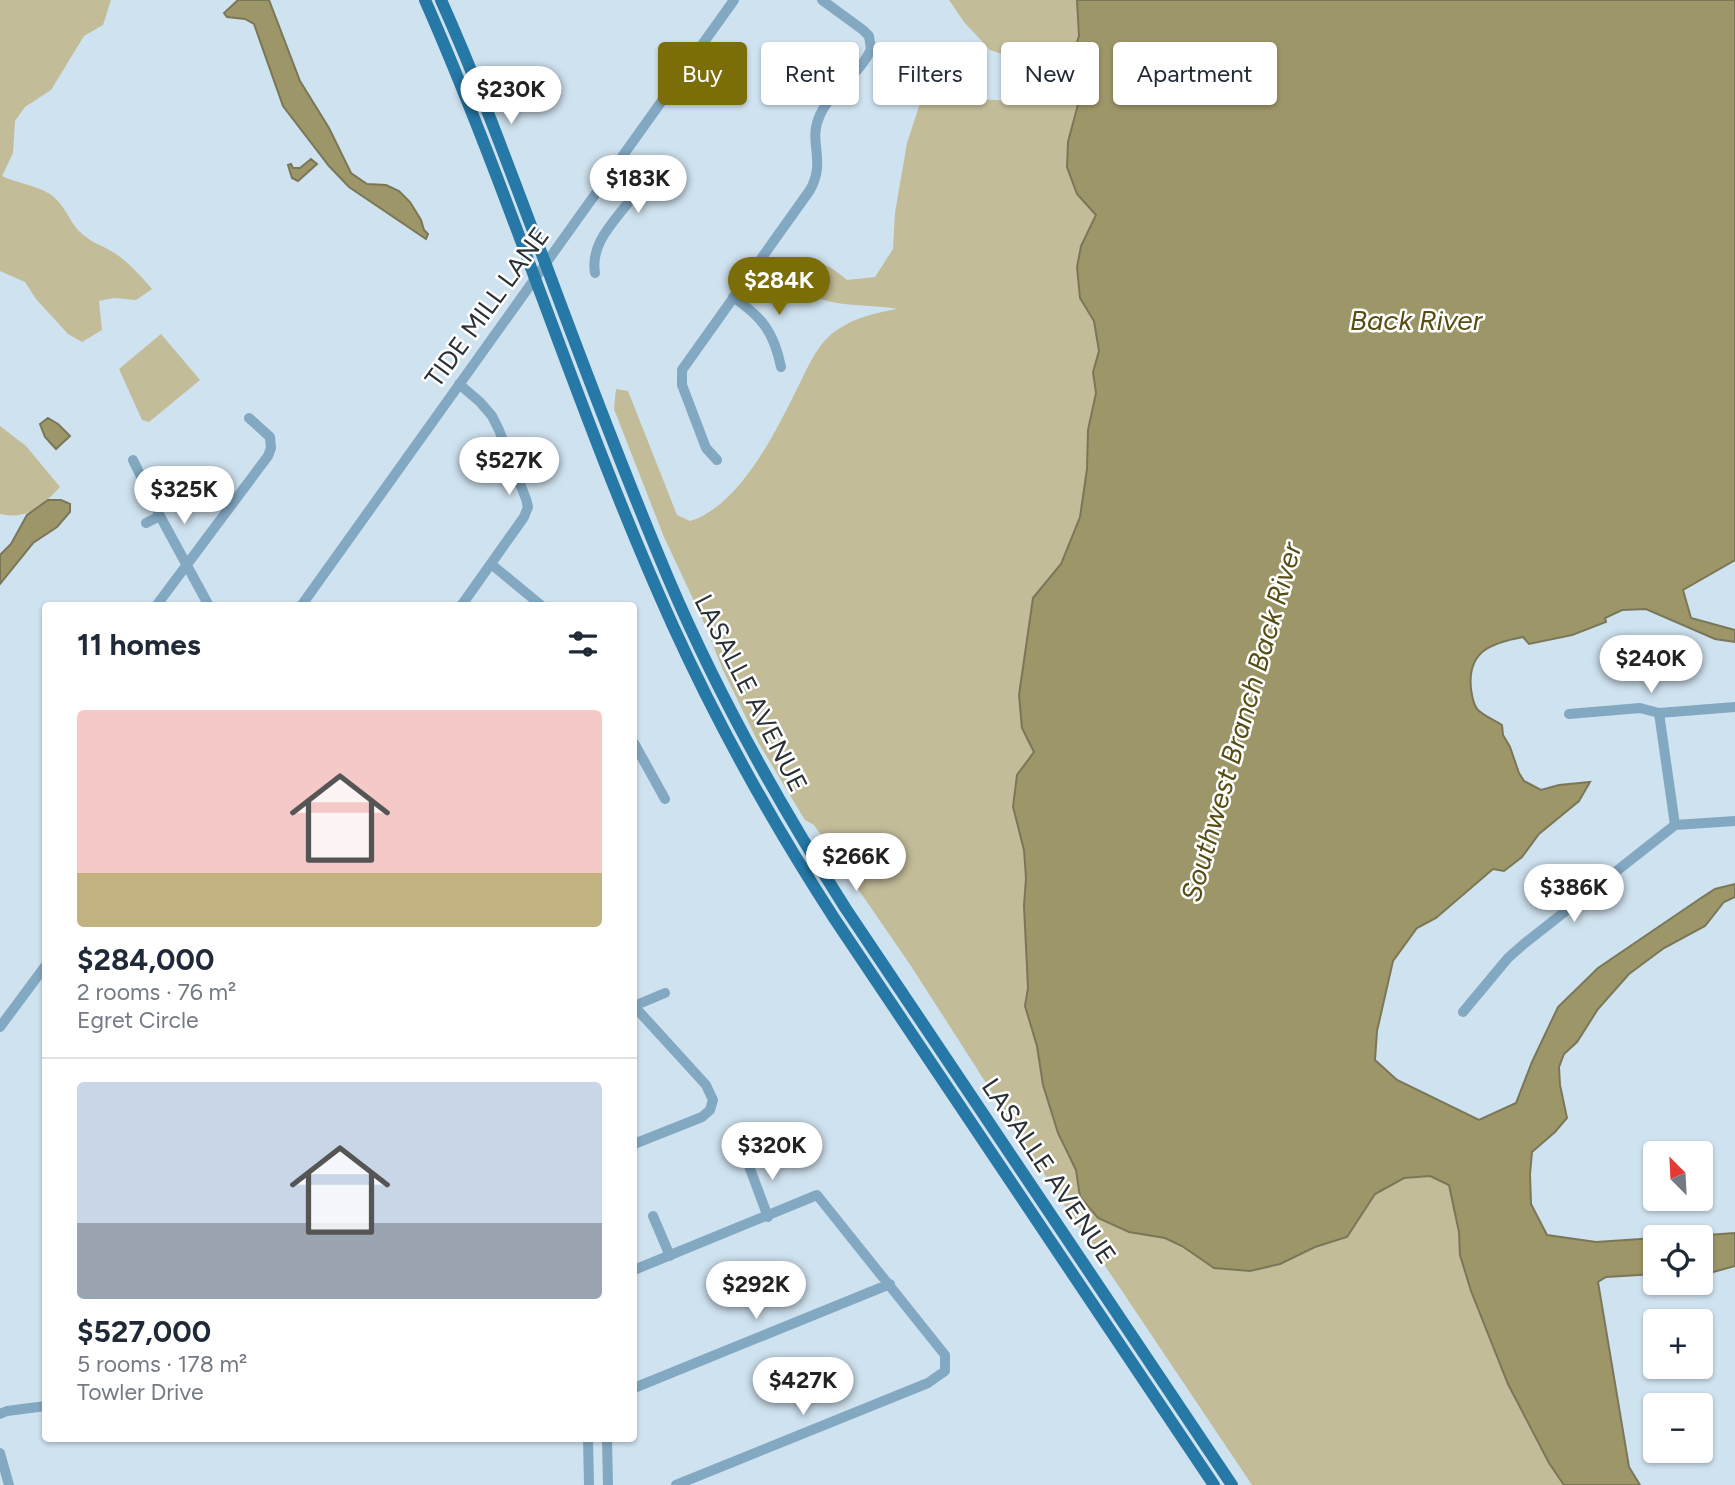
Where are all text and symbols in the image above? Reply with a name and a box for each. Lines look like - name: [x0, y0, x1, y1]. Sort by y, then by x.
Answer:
- chip: Buy: [658, 42, 747, 105]
- chip: Rent: [761, 42, 859, 105]
- chip: Filters: [873, 42, 987, 105]
- chip: New: [1001, 42, 1099, 105]
- chip: Apartment: [1113, 42, 1277, 105]
- pin: $230K: [462, 66, 560, 126]
- text: $230K: [476, 75, 546, 103]
- pin: $183K: [589, 156, 687, 215]
- text: $183K: [606, 164, 670, 192]
- street label: TIDE MILL LANE: [418, 221, 556, 393]
- pin: $284K: [730, 258, 828, 317]
- text: $284K: [744, 266, 814, 294]
- water label: Back River: [1350, 303, 1484, 337]
- pin: $527K: [460, 438, 558, 497]
- text: $527K: [475, 446, 543, 474]
- pin: $325K: [135, 466, 233, 526]
- text: $325K: [150, 475, 218, 503]
- water label: Southwest Branch Back River: [1173, 537, 1309, 906]
- street label: LASALLE AVENUE: [687, 589, 815, 797]
- icon: filters: [564, 625, 602, 663]
- text: 11 homes: [77, 626, 201, 663]
- pin: $240K: [1602, 636, 1700, 695]
- text: $240K: [1616, 644, 1686, 672]
- icon: home: [277, 755, 403, 881]
- pin: $266K: [807, 834, 905, 893]
- text: $266K: [822, 842, 890, 870]
- pin: $386K: [1525, 864, 1623, 924]
- text: $386K: [1540, 873, 1608, 901]
- text: $284,000: [77, 941, 214, 978]
- text: 2 rooms · 76 m²: [77, 978, 236, 1006]
- text: Egret Circle: [77, 1006, 199, 1034]
- street label: LASALLE AVENUE: [975, 1072, 1123, 1270]
- pin: $320K: [723, 1122, 821, 1182]
- icon: home: [277, 1127, 403, 1253]
- text: $320K: [737, 1131, 807, 1159]
- north arrow: [1643, 1141, 1713, 1211]
- map controls: [1643, 1141, 1713, 1463]
- button: locate: [1643, 1225, 1713, 1295]
- pin: $292K: [707, 1262, 805, 1321]
- text: $292K: [722, 1270, 790, 1298]
- button: +: [1643, 1309, 1713, 1379]
- text: $527,000: [77, 1313, 211, 1350]
- text: 5 rooms · 178 m²: [77, 1350, 247, 1378]
- pin: $427K: [754, 1358, 852, 1417]
- text: $427K: [769, 1366, 837, 1394]
- text: Towler Drive: [77, 1378, 204, 1406]
- button: −: [1643, 1393, 1713, 1463]

